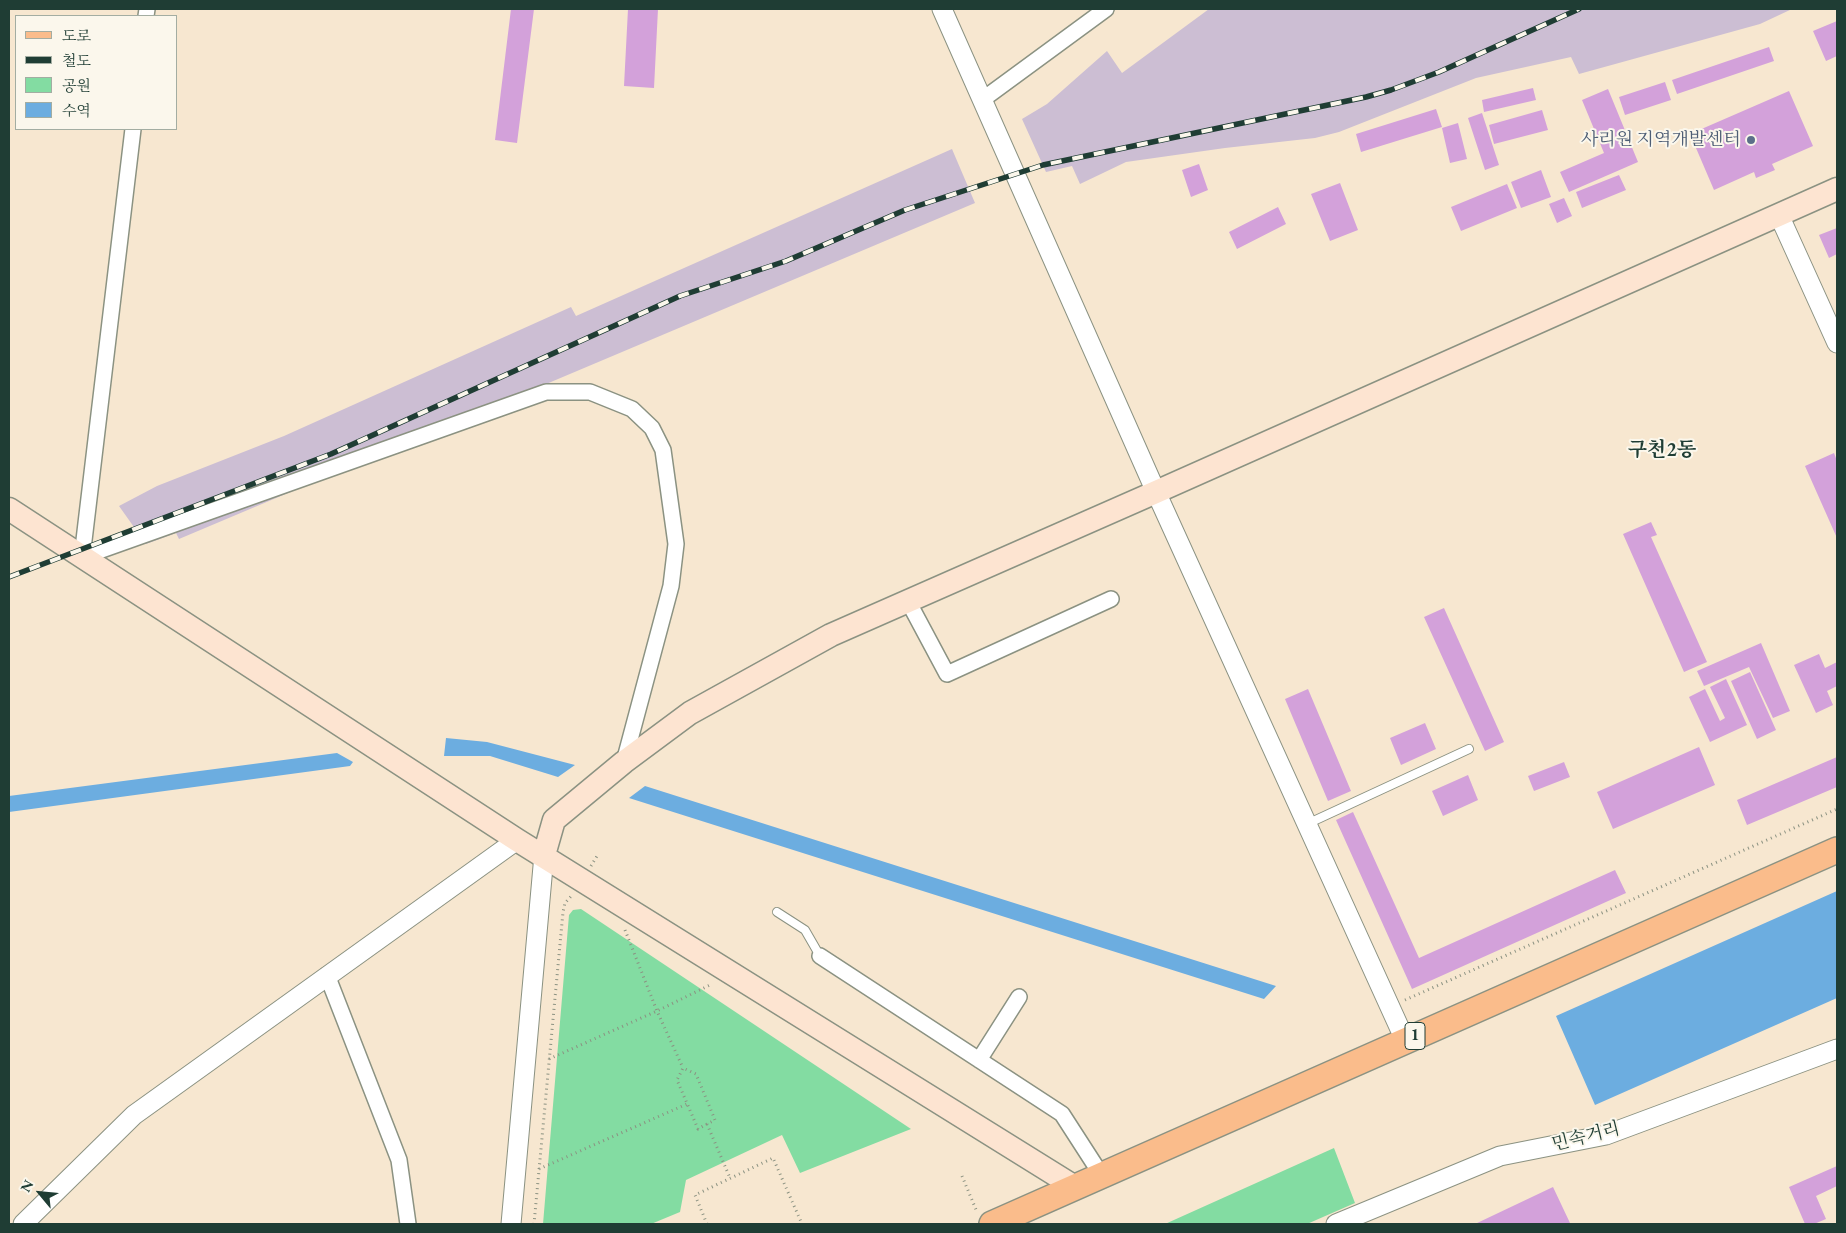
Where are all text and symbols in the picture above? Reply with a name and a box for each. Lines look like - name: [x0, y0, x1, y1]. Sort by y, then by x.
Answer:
- legend: [15, 15, 178, 130]
- text: 도로: [62, 26, 91, 45]
- text: 철도: [62, 51, 91, 70]
- text: 공원: [62, 76, 91, 95]
- text: 수역: [62, 101, 91, 120]
- place label: 사리원 지역개발센터: [1581, 129, 1741, 151]
- marker: 사리원 지역개발센터: [1745, 134, 1757, 146]
- district label: 구천2동: [1628, 439, 1696, 463]
- road number: 1: [1405, 1022, 1425, 1050]
- street label: 민속거리: [1550, 1118, 1622, 1156]
- north arrow: [15, 1168, 65, 1218]
- text: N: [16, 1177, 37, 1195]

